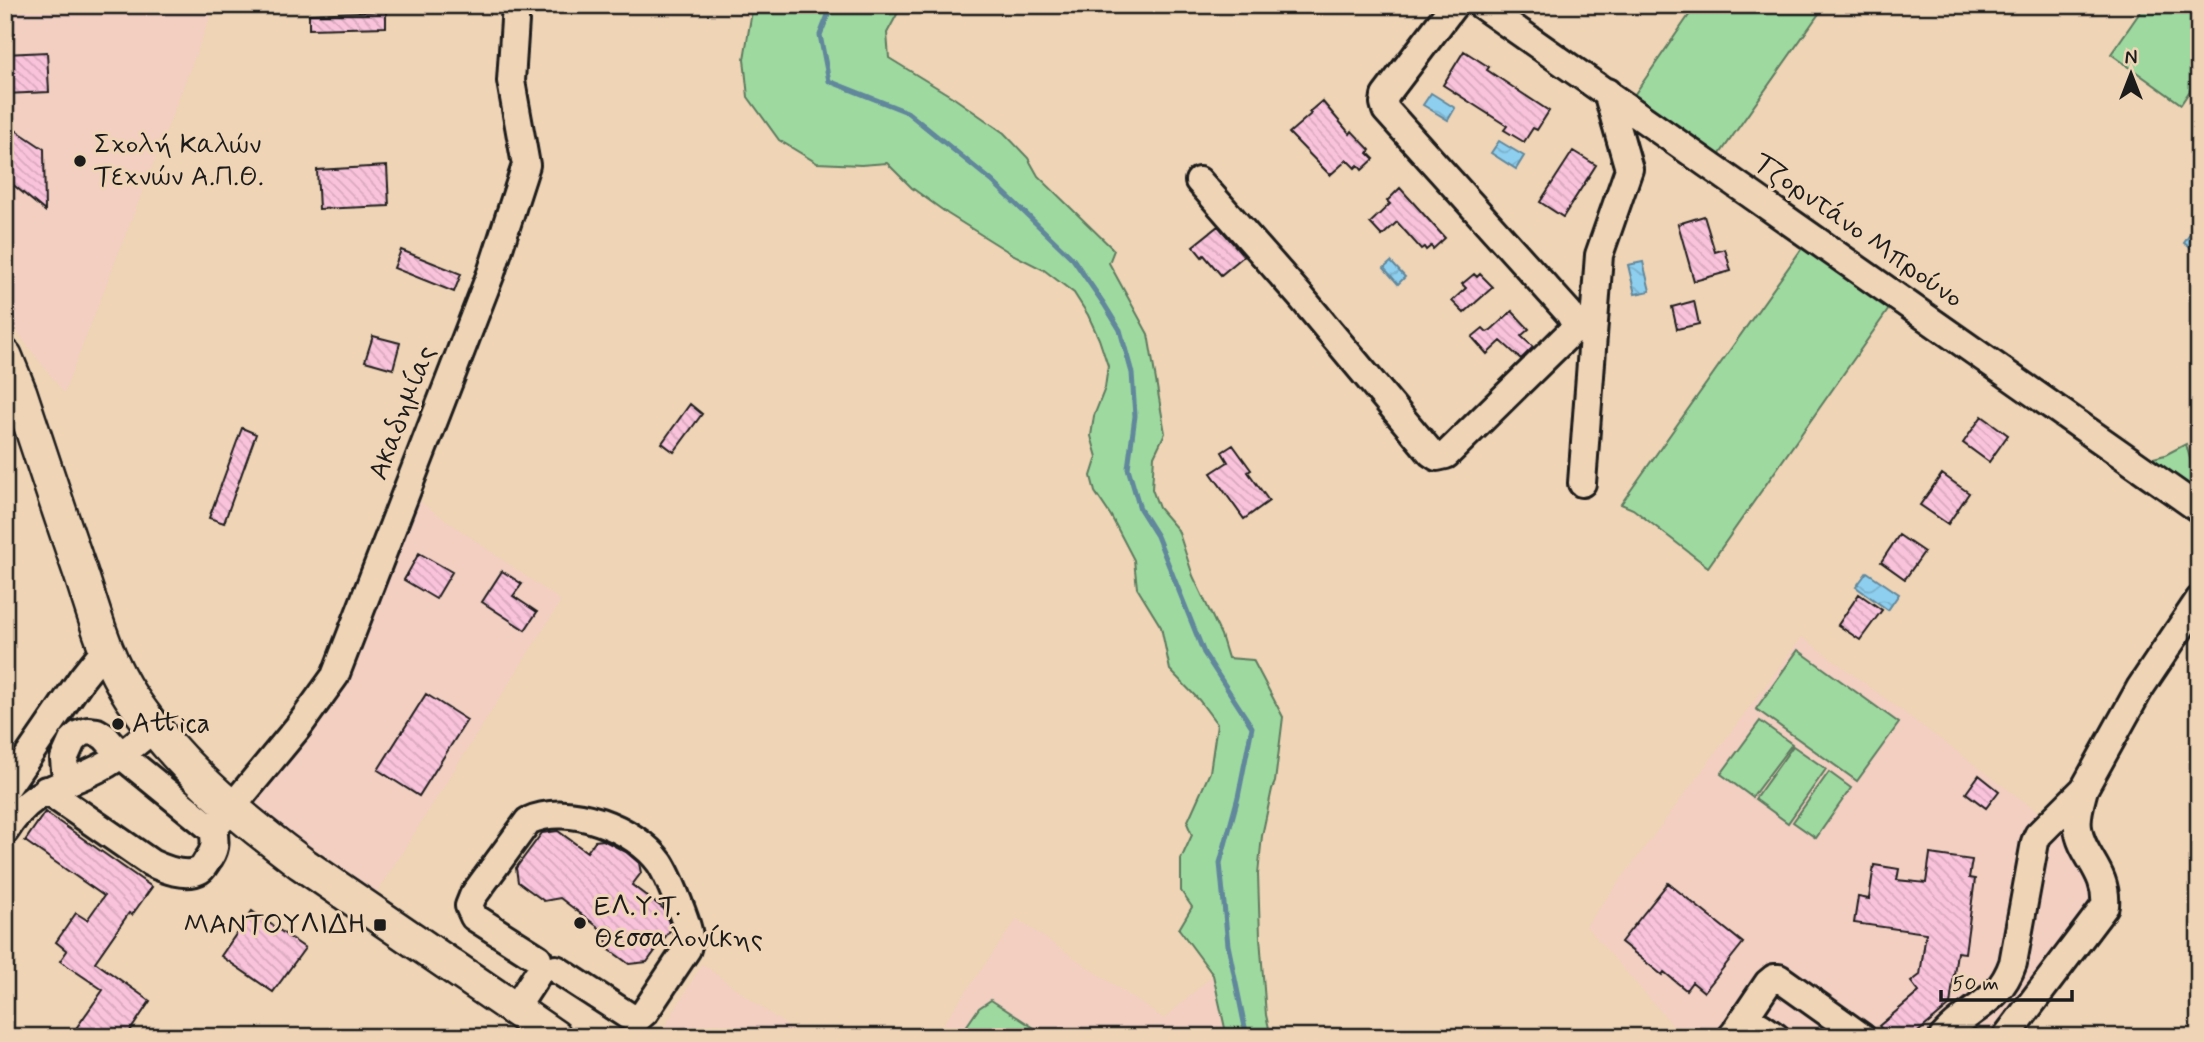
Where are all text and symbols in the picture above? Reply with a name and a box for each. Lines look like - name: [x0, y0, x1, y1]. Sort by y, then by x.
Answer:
- north arrow: [2096, 38, 2166, 108]
- text: N: [2125, 46, 2137, 71]
- place label: Σχολή Καλών Τεχνών Α.Π.Θ.: [94, 127, 264, 196]
- street label: Τζορντάνο Μπρούνο: [1746, 145, 1970, 317]
- marker: Σχολή Καλών Τεχνών Α.Π.Θ.: [72, 153, 88, 169]
- street label: Ακαδημίας: [360, 340, 446, 486]
- place label: Attica: [132, 706, 210, 743]
- marker: Attica: [110, 716, 126, 732]
- place label: ΕΛ.Υ.Τ. Θεσσαλονίκης: [594, 889, 763, 958]
- place label: ΜΑΝΤΟΥΛΙΔΗ: [183, 907, 366, 944]
- marker: ΕΛ.Υ.Τ. Θεσσαλονίκης: [572, 915, 588, 931]
- marker: ΜΑΝΤΟΥΛΙΔΗ: [372, 917, 388, 933]
- scale bar: [1941, 958, 2073, 1002]
- text: 50 m: [1952, 970, 1999, 998]

